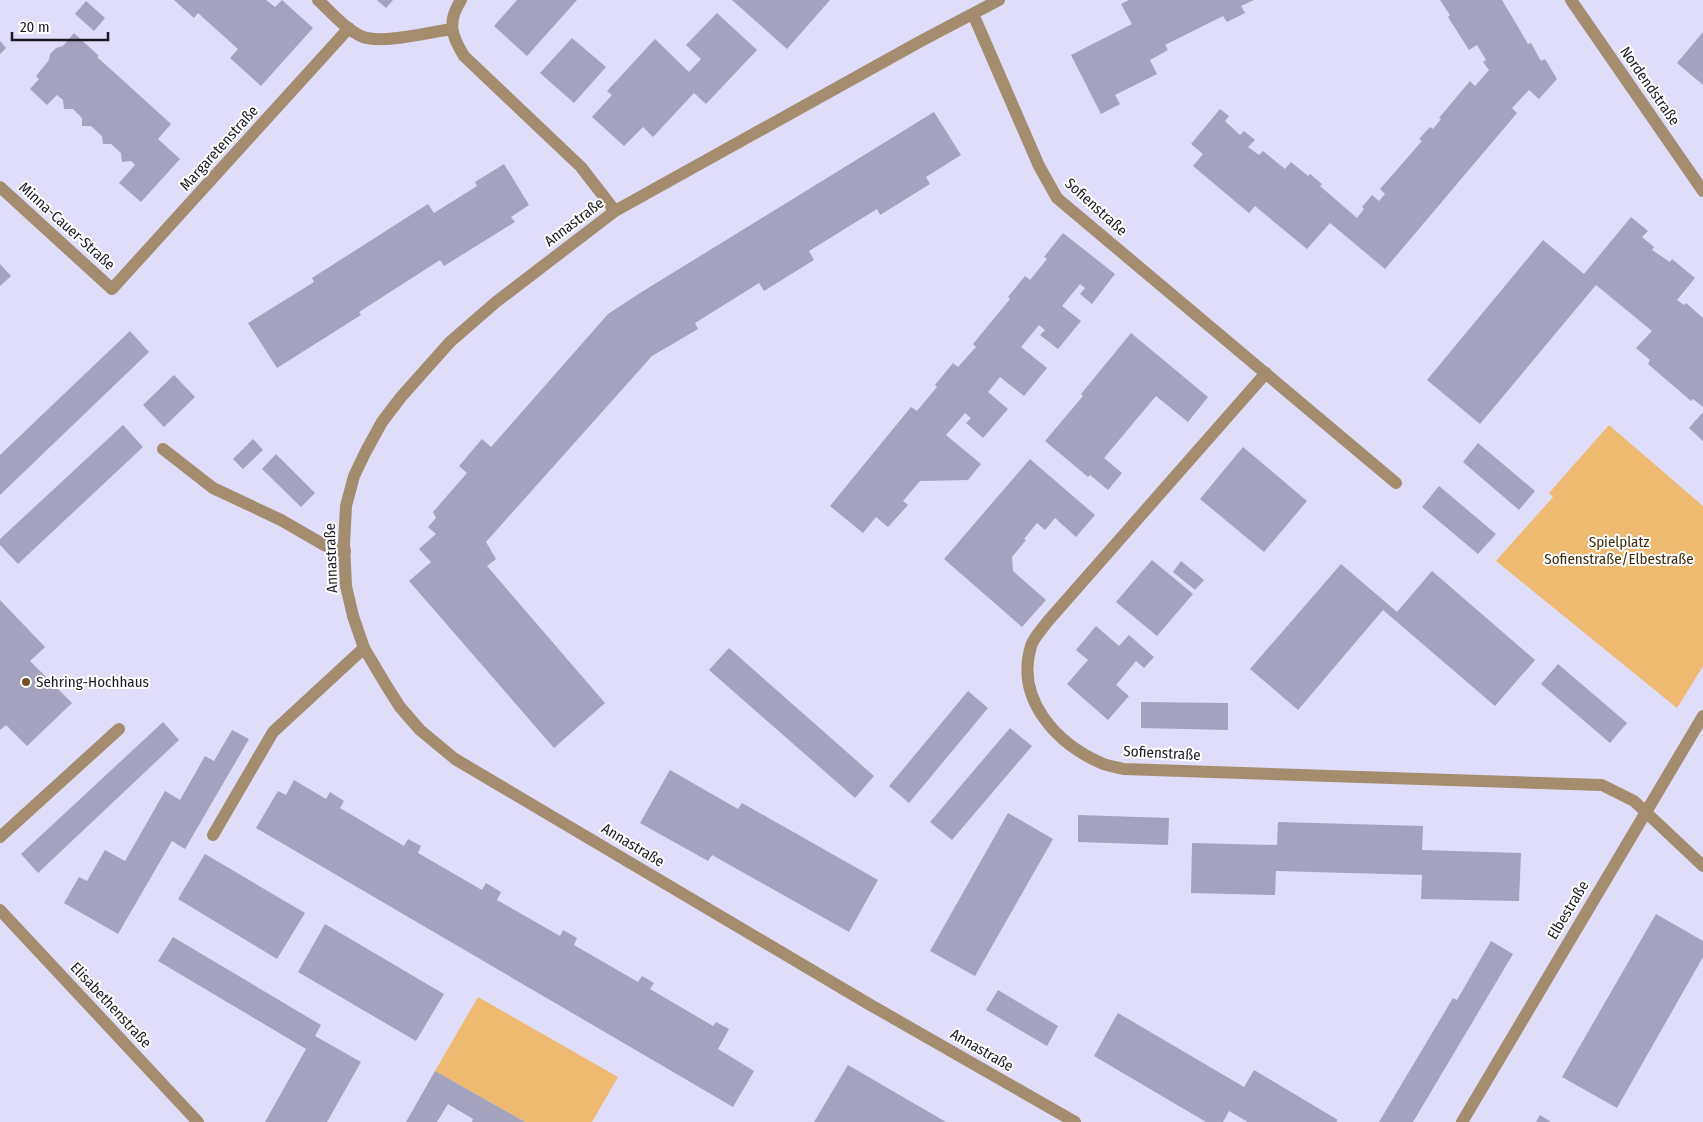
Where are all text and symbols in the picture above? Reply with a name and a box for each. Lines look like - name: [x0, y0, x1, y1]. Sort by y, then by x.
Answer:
- scale bar: [12, 10, 109, 42]
- text: 20 m: [20, 18, 50, 36]
- street label: Nordendstraße: [1616, 43, 1684, 129]
- street label: Margaretenstraße: [176, 102, 262, 194]
- street label: Sofienstraße: [1061, 174, 1131, 240]
- street label: Minna-Cauer-Straße: [15, 178, 119, 274]
- street label: Annastraße: [541, 194, 607, 250]
- street label: Annastraße: [321, 523, 341, 593]
- park label: Spielplatz Sofienstraße/Elbestraße: [1544, 533, 1694, 568]
- place label: Sehring-Hochhaus: [36, 673, 149, 691]
- marker: Sehring-Hochhaus: [20, 676, 32, 688]
- street label: Sofienstraße: [1123, 742, 1201, 764]
- street label: Annastraße: [598, 819, 668, 871]
- street label: Elbestraße: [1544, 877, 1592, 943]
- street label: Elisabethenstraße: [67, 958, 155, 1052]
- street label: Annastraße: [947, 1025, 1017, 1075]

